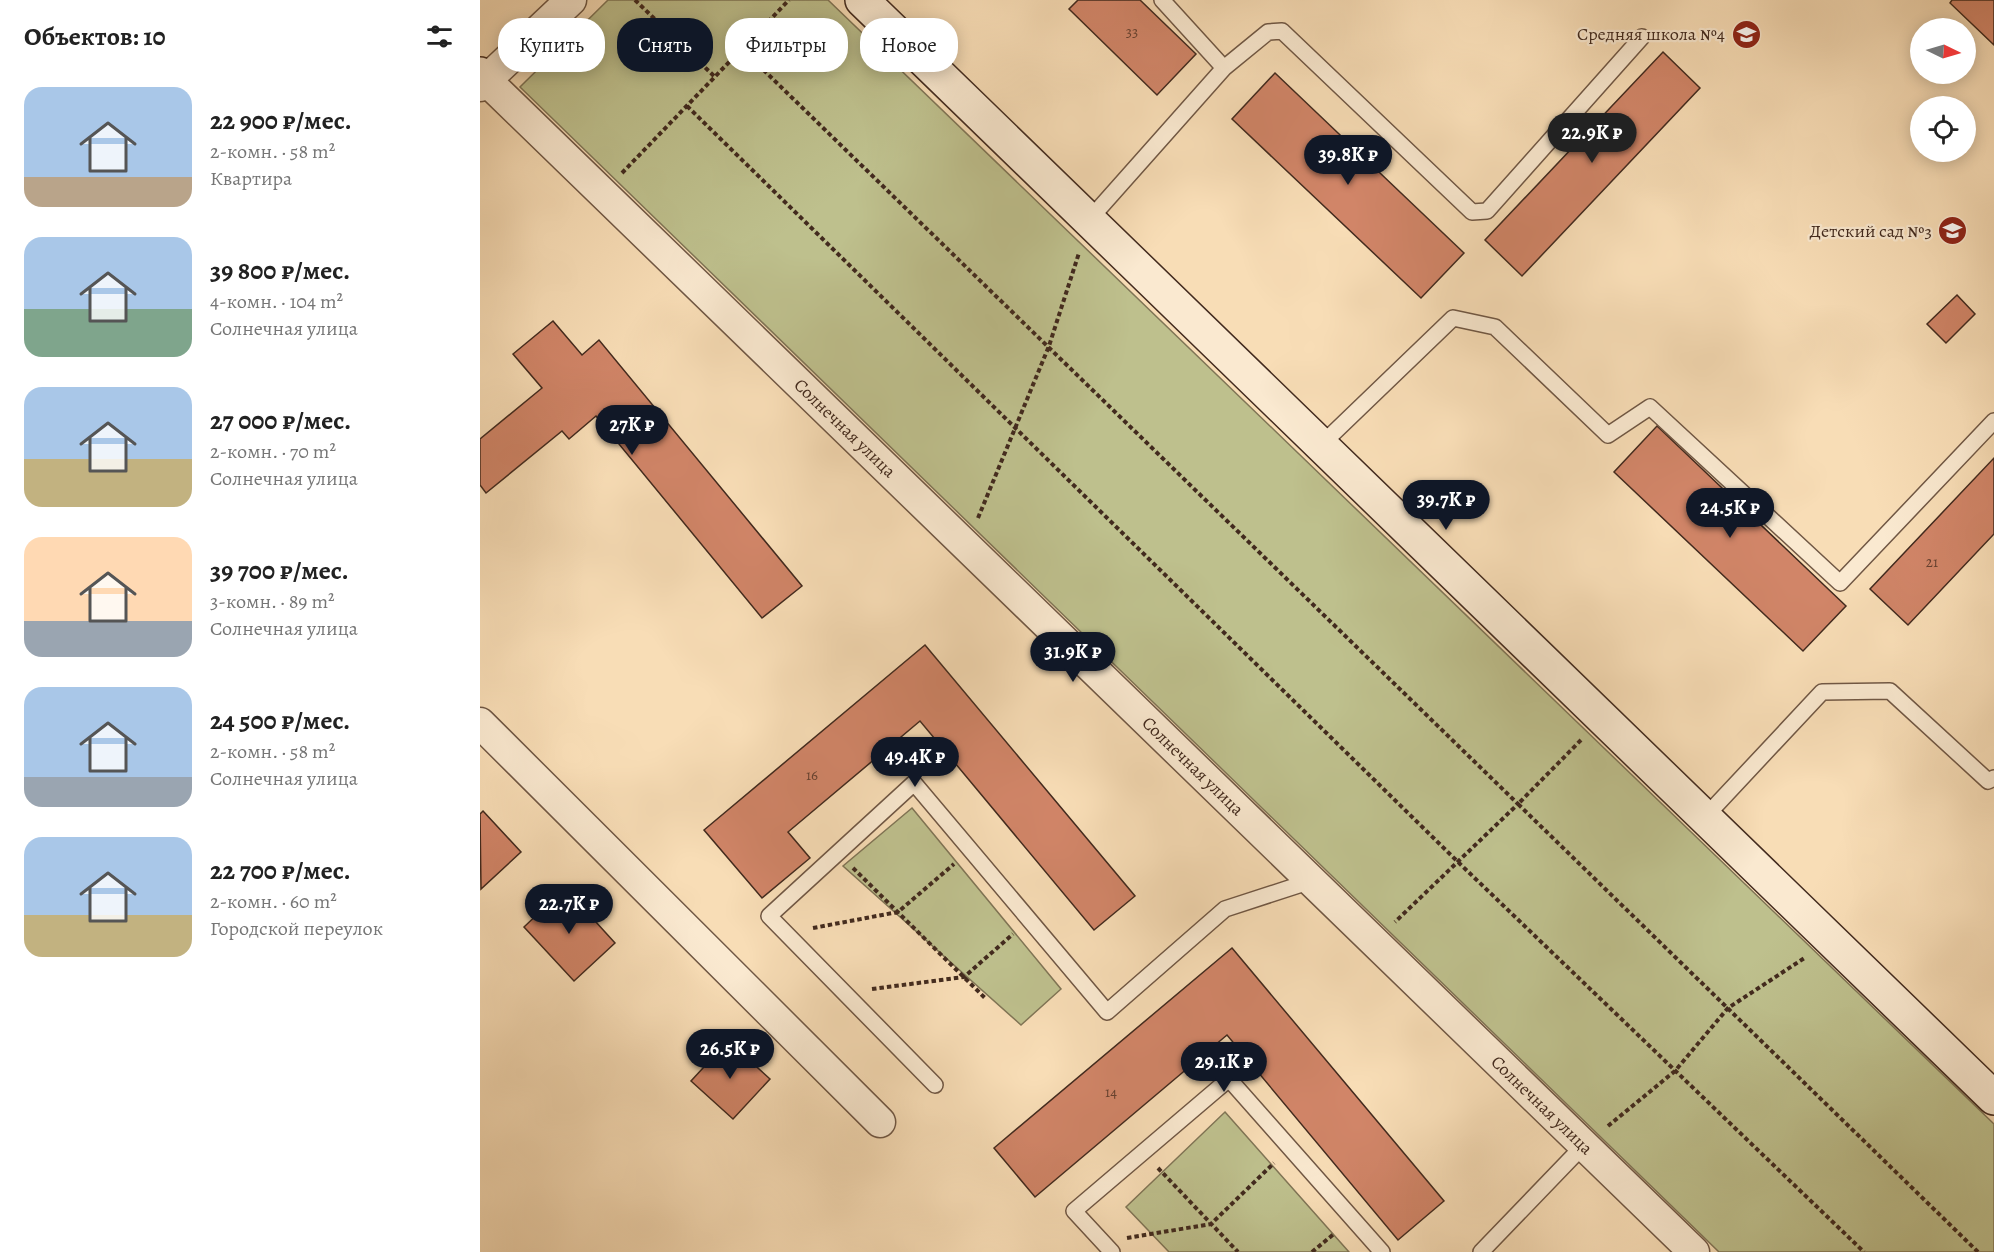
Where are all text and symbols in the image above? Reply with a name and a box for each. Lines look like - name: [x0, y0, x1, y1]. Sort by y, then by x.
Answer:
- chip: Купить: [498, 18, 605, 72]
- chip: Снять: [617, 18, 713, 72]
- chip: Фильтры: [725, 18, 848, 72]
- chip: Новое: [860, 18, 958, 72]
- school or university icon: Средняя школа №4: [1730, 18, 1762, 50]
- north arrow: [1910, 18, 1976, 84]
- map controls: [1910, 18, 1976, 162]
- text: Объектов: 10: [24, 19, 166, 54]
- icon: filters: [423, 20, 456, 53]
- house number: 33: [1126, 22, 1138, 42]
- place label: Средняя школа №4: [1577, 22, 1725, 46]
- button: locate: [1910, 96, 1976, 162]
- text: 22 900 ₽/мес.: [210, 103, 352, 138]
- icon: home: [72, 111, 144, 183]
- pin: 22.9K ₽: [1537, 113, 1647, 164]
- text: 22.9K ₽: [1562, 119, 1622, 146]
- pin: 39.8K ₽: [1293, 135, 1403, 186]
- text: 2-комн. · 58 m²: [210, 138, 335, 165]
- text: 39.8K ₽: [1318, 141, 1378, 168]
- text: Квартира: [210, 165, 292, 192]
- school or university icon: Детский сад №3: [1937, 215, 1969, 247]
- place label: Детский сад №3: [1810, 219, 1932, 243]
- text: 39 800 ₽/мес.: [210, 253, 350, 288]
- icon: home: [72, 261, 144, 333]
- text: 4-комн. · 104 m²: [210, 288, 343, 315]
- text: Солнечная улица: [210, 315, 358, 342]
- street label: Солнечная улица: [789, 373, 902, 483]
- text: 27 000 ₽/мес.: [210, 403, 351, 438]
- pin: 27K ₽: [590, 405, 674, 456]
- icon: home: [72, 411, 144, 483]
- text: 27K ₽: [610, 411, 654, 438]
- text: 2-комн. · 70 m²: [210, 438, 336, 465]
- text: Солнечная улица: [210, 465, 358, 492]
- pin: 39.7K ₽: [1391, 480, 1501, 531]
- text: 39.7K ₽: [1417, 486, 1475, 513]
- pin: 24.5K ₽: [1675, 488, 1785, 539]
- text: 24.5K ₽: [1700, 494, 1760, 521]
- house number: 21: [1926, 552, 1938, 572]
- text: 39 700 ₽/мес.: [210, 553, 349, 588]
- icon: home: [72, 561, 144, 633]
- text: 3-комн. · 89 m²: [210, 588, 335, 615]
- text: Солнечная улица: [210, 615, 358, 642]
- pin: 31.9K ₽: [1018, 632, 1128, 683]
- text: 31.9K ₽: [1044, 638, 1102, 665]
- text: 24 500 ₽/мес.: [210, 703, 350, 738]
- icon: home: [72, 711, 144, 783]
- street label: Солнечная улица: [1137, 711, 1250, 821]
- pin: 49.4K ₽: [860, 737, 970, 788]
- text: 2-комн. · 58 m²: [210, 738, 335, 765]
- text: 49.4K ₽: [885, 743, 945, 770]
- text: Солнечная улица: [210, 765, 358, 792]
- house number: 16: [806, 765, 818, 785]
- text: 22 700 ₽/мес.: [210, 853, 351, 888]
- icon: home: [72, 861, 144, 933]
- pin: 22.7K ₽: [514, 884, 624, 935]
- text: 2-комн. · 60 m²: [210, 888, 337, 915]
- text: 22.7K ₽: [539, 890, 599, 917]
- text: Городской переулок: [210, 915, 383, 942]
- pin: 26.5K ₽: [675, 1029, 785, 1080]
- text: 26.5K ₽: [700, 1035, 760, 1062]
- pin: 29.1K ₽: [1169, 1042, 1279, 1093]
- text: 29.1K ₽: [1195, 1048, 1253, 1075]
- street label: Солнечная улица: [1486, 1050, 1599, 1160]
- house number: 14: [1105, 1082, 1117, 1102]

